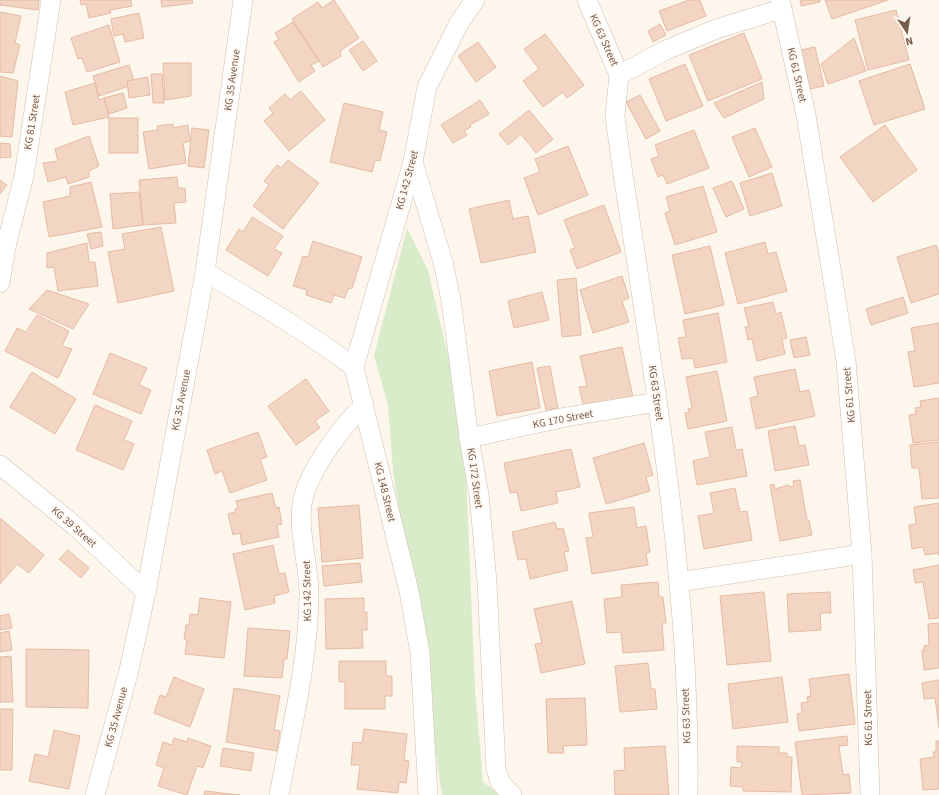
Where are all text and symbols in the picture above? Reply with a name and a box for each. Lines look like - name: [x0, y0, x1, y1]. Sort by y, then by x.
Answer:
- street label: KG 63 Street: [586, 11, 622, 69]
- north arrow: [887, 12, 927, 52]
- text: N: [904, 33, 914, 49]
- street label: KG 61 Street: [783, 46, 811, 104]
- street label: KG 35 Avenue: [220, 48, 244, 112]
- street label: KG 81 Street: [20, 93, 44, 151]
- street label: KG 142 Street: [392, 148, 422, 212]
- street label: KG 63 Street: [645, 364, 667, 422]
- street label: KG 61 Street: [839, 366, 859, 423]
- street label: KG 35 Avenue: [168, 368, 194, 432]
- street label: KG 170 Street: [531, 406, 595, 432]
- street label: KG 172 Street: [463, 447, 487, 510]
- street label: KG 148 Street: [370, 460, 400, 524]
- street label: KG 39 Street: [48, 503, 100, 551]
- street label: KG 142 Street: [299, 560, 315, 622]
- street label: KG 35 Avenue: [101, 685, 131, 749]
- street label: KG 63 Street: [678, 688, 694, 744]
- street label: KG 61 Street: [860, 690, 876, 746]

